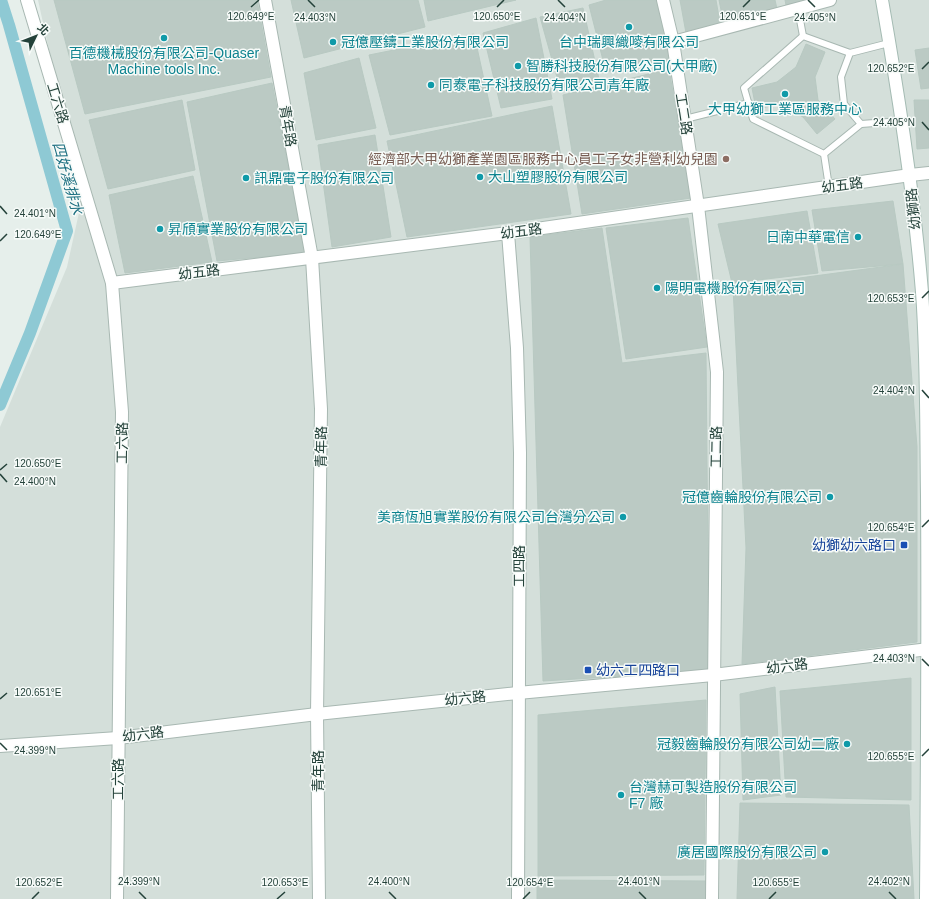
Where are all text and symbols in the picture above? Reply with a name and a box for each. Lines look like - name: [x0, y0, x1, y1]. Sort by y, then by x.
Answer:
- text: 120.649°E: [228, 11, 275, 22]
- text: 120.650°E: [474, 11, 521, 22]
- text: 120.651°E: [720, 11, 767, 22]
- text: 24.403°N: [294, 12, 336, 23]
- text: 24.404°N: [544, 12, 586, 23]
- text: 24.405°N: [794, 12, 836, 23]
- north arrow: [16, 16, 56, 56]
- text: 北: [35, 21, 51, 37]
- marker: 台中瑞興織嘜有限公司: [624, 22, 634, 32]
- marker: 百德機械股份有限公司-Quaser Machine tools Inc.: [159, 33, 169, 43]
- place label: 冠億壓鑄工業股份有限公司: [341, 34, 509, 50]
- place label: 台中瑞興織嘜有限公司: [559, 34, 699, 50]
- marker: 冠億壓鑄工業股份有限公司: [328, 37, 338, 47]
- place label: 百德機械股份有限公司-Quaser Machine tools Inc.: [69, 45, 260, 77]
- place label: 智勝科技股份有限公司(大甲廠): [526, 58, 717, 74]
- marker: 智勝科技股份有限公司(大甲廠): [513, 61, 523, 71]
- text: 120.652°E: [868, 63, 915, 74]
- place label: 同泰電子科技股份有限公司青年廠: [439, 77, 649, 93]
- marker: 同泰電子科技股份有限公司青年廠: [426, 80, 436, 90]
- street label: 工六路: [44, 81, 72, 125]
- marker: 大甲幼獅工業區服務中心: [780, 89, 790, 99]
- street label: 工二路: [673, 92, 695, 136]
- place label: 大甲幼獅工業區服務中心: [708, 101, 862, 117]
- street label: 青年路: [276, 104, 300, 148]
- text: 24.405°N: [873, 117, 915, 128]
- water label: 四好溪排水: [49, 140, 87, 217]
- place label: 經濟部大甲幼獅產業園區服務中心員工子女非營利幼兒園: [368, 151, 718, 167]
- marker: 經濟部大甲幼獅產業園區服務中心員工子女非營利幼兒園: [721, 154, 731, 164]
- place label: 大山塑膠股份有限公司: [488, 169, 628, 185]
- place label: 訊鼎電子股份有限公司: [254, 170, 394, 186]
- marker: 大山塑膠股份有限公司: [475, 172, 485, 182]
- marker: 訊鼎電子股份有限公司: [241, 173, 251, 183]
- street label: 幼五路: [820, 174, 864, 196]
- street label: 幼獅路: [903, 187, 923, 231]
- text: 24.401°N: [14, 208, 56, 219]
- street label: 幼五路: [499, 220, 543, 242]
- place label: 昇頎實業股份有限公司: [168, 221, 308, 237]
- marker: 昇頎實業股份有限公司: [155, 224, 165, 234]
- text: 120.649°E: [15, 229, 62, 240]
- place label: 日南中華電信: [766, 229, 850, 245]
- marker: 日南中華電信: [853, 232, 863, 242]
- street label: 幼五路: [177, 262, 221, 282]
- place label: 陽明電機股份有限公司: [665, 280, 805, 296]
- marker: 陽明電機股份有限公司: [652, 283, 662, 293]
- text: 120.653°E: [868, 293, 915, 304]
- text: 24.404°N: [873, 385, 915, 396]
- street label: 工六路: [114, 422, 130, 464]
- street label: 青年路: [313, 426, 329, 468]
- street label: 工二路: [708, 426, 724, 468]
- text: 120.650°E: [15, 458, 62, 469]
- text: 24.400°N: [14, 476, 56, 487]
- place label: 冠億齒輪股份有限公司: [682, 489, 822, 505]
- marker: 冠億齒輪股份有限公司: [825, 492, 835, 502]
- place label: 美商恆旭實業股份有限公司台灣分公司: [377, 509, 615, 525]
- marker: 美商恆旭實業股份有限公司台灣分公司: [618, 512, 628, 522]
- text: 120.654°E: [868, 522, 915, 533]
- place label: 幼獅幼六路口: [812, 537, 896, 553]
- marker: 幼獅幼六路口: [899, 540, 909, 550]
- street label: 工四路: [511, 545, 527, 587]
- text: 24.403°N: [873, 653, 915, 664]
- street label: 幼六路: [765, 656, 809, 676]
- place label: 幼六工四路口: [596, 662, 680, 678]
- marker: 幼六工四路口: [583, 665, 593, 675]
- text: 120.651°E: [15, 687, 62, 698]
- street label: 幼六路: [443, 688, 487, 708]
- street label: 幼六路: [121, 724, 165, 744]
- place label: 冠毅齒輪股份有限公司幼二廠: [657, 736, 839, 752]
- marker: 冠毅齒輪股份有限公司幼二廠: [842, 739, 852, 749]
- text: 24.399°N: [14, 745, 56, 756]
- street label: 青年路: [310, 750, 326, 792]
- text: 120.655°E: [868, 751, 915, 762]
- street label: 工六路: [110, 758, 126, 800]
- place label: 台灣赫可製造股份有限公司 F7 廠: [629, 779, 797, 811]
- marker: 台灣赫可製造股份有限公司 F7 廠: [616, 790, 626, 800]
- place label: 廣居國際股份有限公司: [677, 844, 817, 860]
- marker: 廣居國際股份有限公司: [820, 847, 830, 857]
- text: 24.399°N: [118, 876, 160, 887]
- text: 24.400°N: [368, 876, 410, 887]
- text: 24.401°N: [618, 876, 660, 887]
- text: 24.402°N: [868, 876, 910, 887]
- text: 120.652°E: [16, 877, 63, 888]
- text: 120.653°E: [262, 877, 309, 888]
- text: 120.654°E: [507, 877, 554, 888]
- text: 120.655°E: [753, 877, 800, 888]

